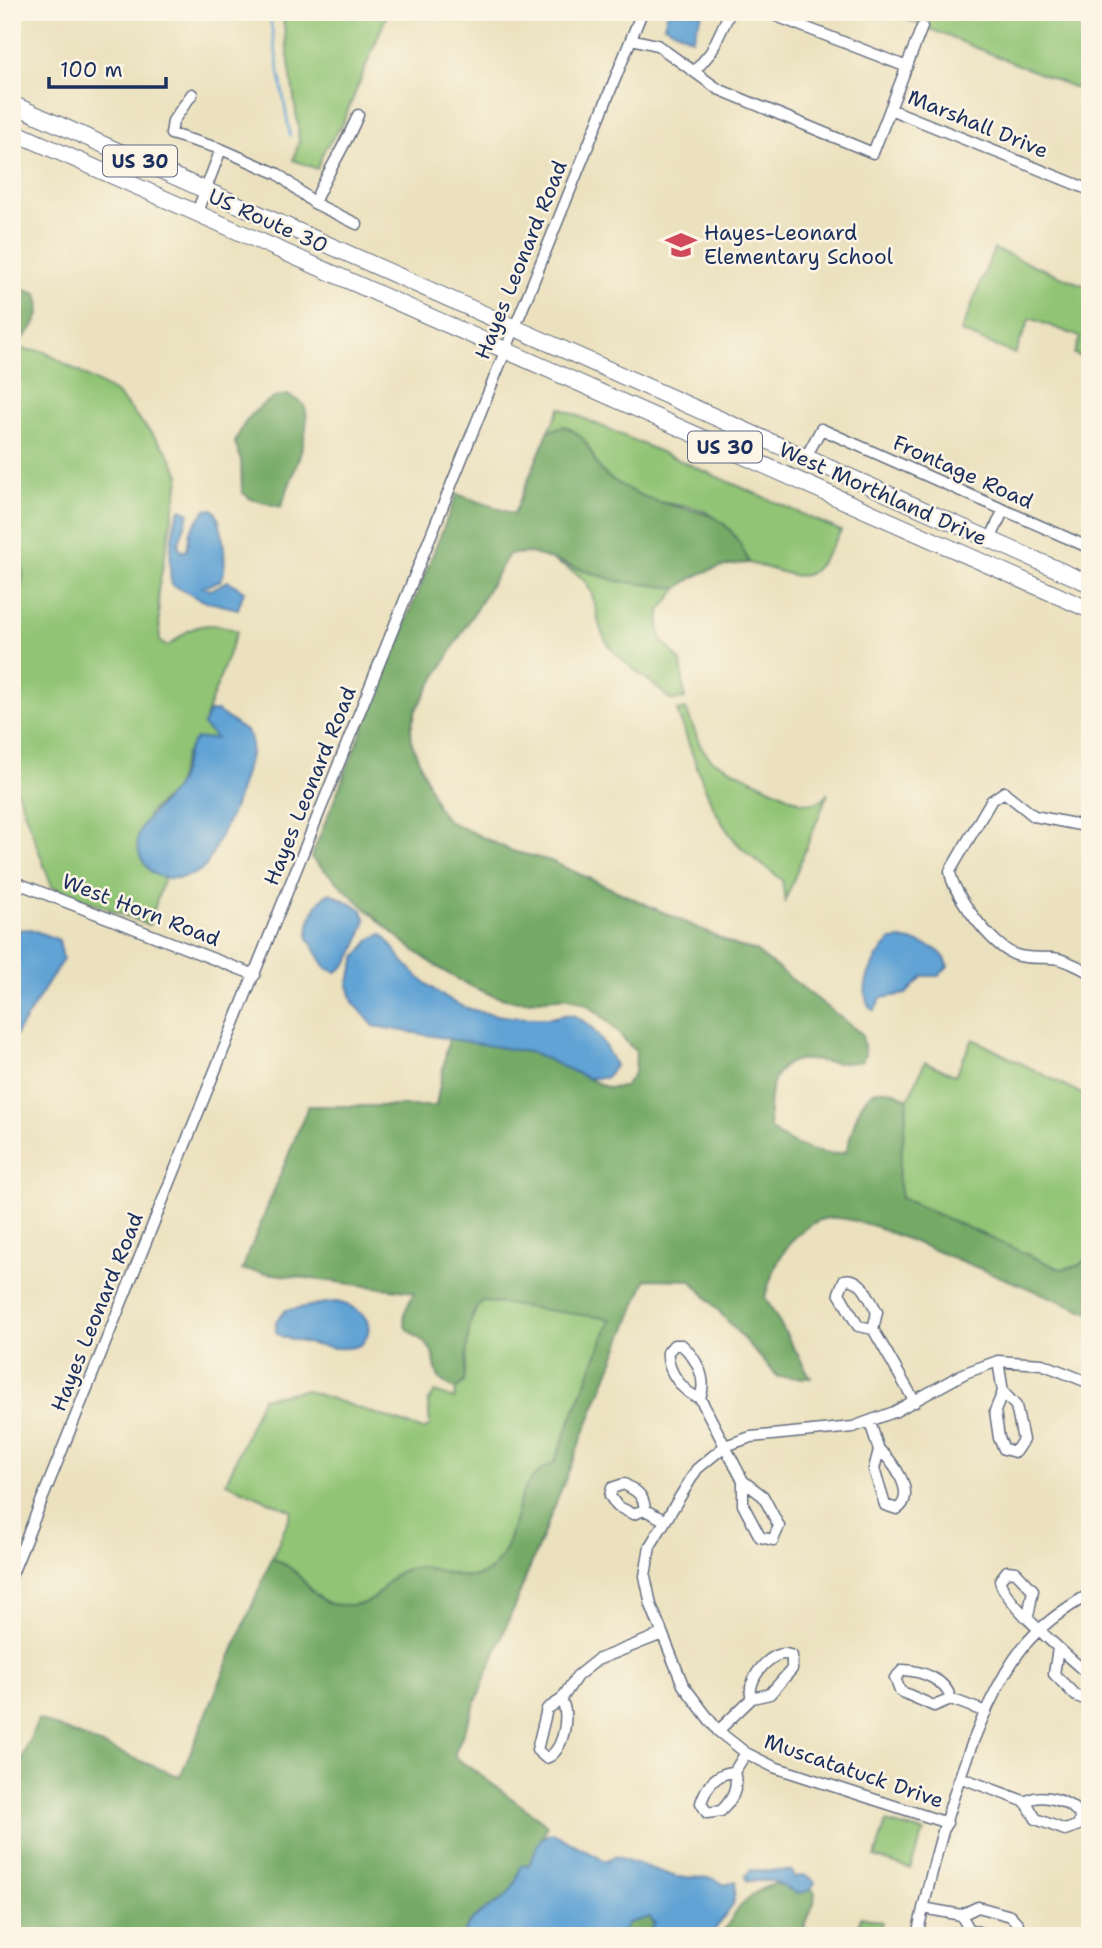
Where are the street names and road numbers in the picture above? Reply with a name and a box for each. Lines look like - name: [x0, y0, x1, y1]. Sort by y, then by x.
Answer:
- street label: Marshall Drive: [904, 83, 1052, 165]
- road number: US 30: [103, 146, 177, 176]
- street label: Hayes Leonard Road: [468, 156, 574, 364]
- street label: US Route 30: [204, 182, 332, 260]
- street label: Frontage Road: [888, 429, 1038, 515]
- road number: US 30: [688, 432, 762, 462]
- street label: West Morthland Drive: [775, 435, 991, 553]
- street label: Hayes Leonard Road: [257, 682, 363, 890]
- street label: West Horn Road: [58, 867, 224, 953]
- street label: Hayes Leonard Road: [44, 1208, 150, 1416]
- street label: Muscatatuck Drive: [761, 1727, 947, 1815]

